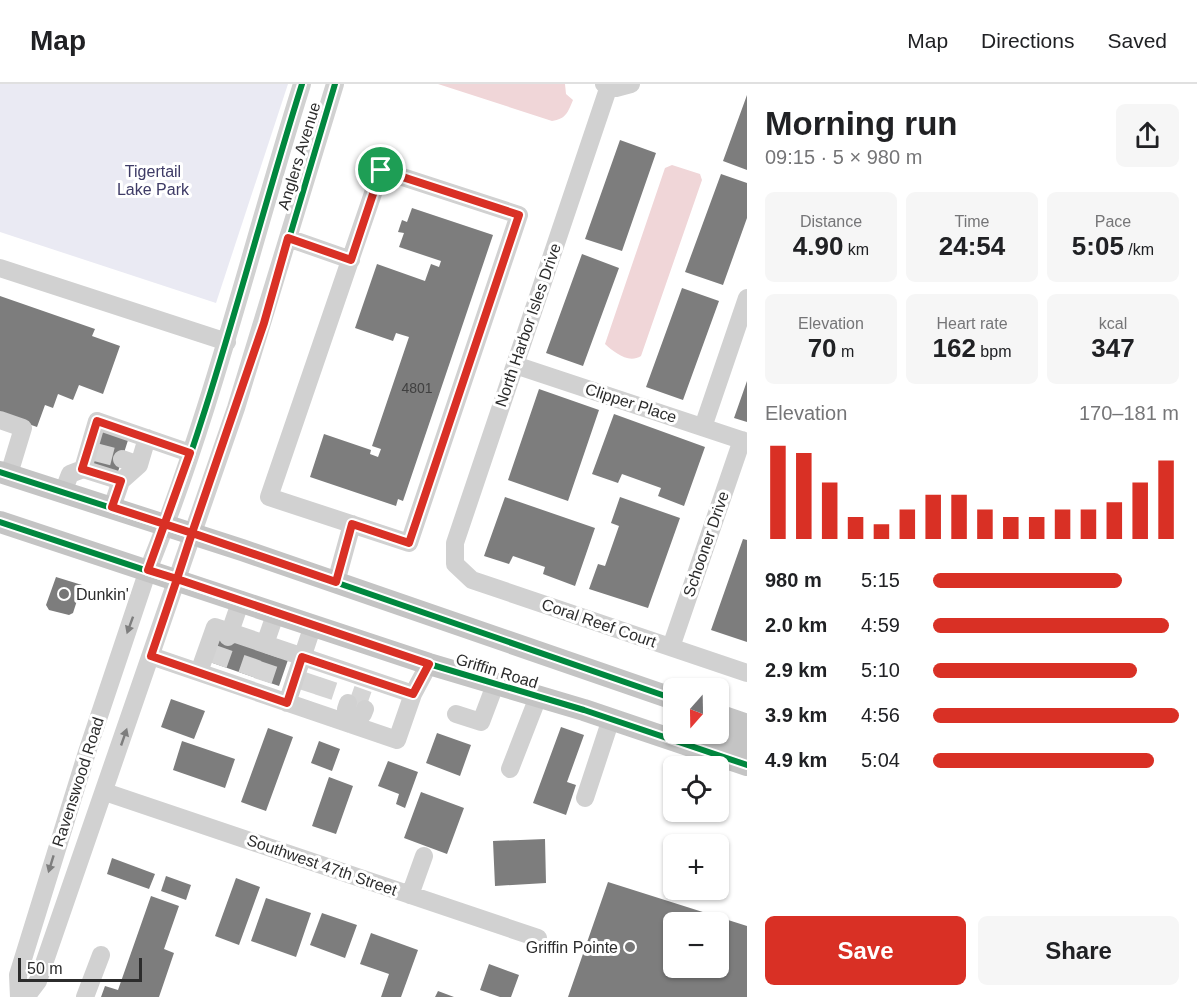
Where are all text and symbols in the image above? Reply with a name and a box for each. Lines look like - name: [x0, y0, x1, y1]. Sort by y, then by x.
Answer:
- text: Map: [30, 25, 86, 56]
- text: Map: [907, 29, 948, 52]
- text: Directions: [981, 29, 1074, 52]
- text: Saved: [1107, 29, 1167, 52]
- street label: Anglers Avenue: [275, 100, 323, 212]
- button: share: [1116, 104, 1179, 167]
- text: Morning run: [765, 105, 957, 142]
- pin: [355, 144, 406, 195]
- text: 09:15 · 5 × 980 m: [765, 146, 922, 168]
- icon: arrive: [364, 153, 397, 186]
- park label: Tigertail Lake Park: [117, 163, 190, 198]
- text: Distance: [800, 213, 862, 230]
- text: Time: [955, 213, 989, 230]
- text: Pace: [1095, 213, 1131, 230]
- text: 4.90: [793, 231, 843, 261]
- text: 24:54: [939, 231, 1005, 261]
- text: 5:05: [1072, 231, 1124, 261]
- street label: North Harbor Isles Drive: [492, 241, 564, 409]
- text: km: [843, 241, 869, 258]
- text: /km: [1124, 241, 1154, 258]
- text: Elevation: [798, 315, 864, 332]
- text: Heart rate: [936, 315, 1008, 332]
- text: kcal: [1099, 315, 1127, 332]
- text: 70: [808, 333, 837, 363]
- text: 162: [933, 333, 976, 363]
- text: 347: [1091, 333, 1135, 363]
- text: m: [837, 343, 854, 360]
- text: bpm: [976, 343, 1011, 360]
- house number: 4801: [401, 380, 433, 396]
- street label: Clipper Place: [583, 380, 679, 426]
- text: Elevation: [765, 402, 847, 424]
- text: 170–181 m: [1079, 402, 1179, 424]
- street label: Schooner Drive: [680, 489, 732, 599]
- text: 980 m: [765, 569, 822, 591]
- text: 5:15: [861, 569, 900, 591]
- place label: Dunkin': [76, 586, 129, 603]
- marker: Dunkin': [57, 587, 71, 601]
- street label: Coral Reef Court: [539, 595, 659, 651]
- text: 2.0 km: [765, 614, 827, 636]
- text: 4:59: [861, 614, 900, 636]
- one-way arrow: [124, 616, 134, 634]
- street label: Griffin Road: [454, 650, 540, 692]
- text: 2.9 km: [765, 659, 827, 681]
- text: 5:10: [861, 659, 900, 681]
- north arrow: [663, 678, 729, 744]
- map controls: [663, 678, 729, 978]
- text: 3.9 km: [765, 704, 827, 726]
- text: 4:56: [861, 704, 900, 726]
- street label: Ravenswood Road: [49, 715, 107, 849]
- one-way arrow: [120, 728, 129, 746]
- text: 4.9 km: [765, 749, 827, 771]
- text: 5:04: [861, 749, 900, 771]
- button: locate: [663, 756, 729, 822]
- street label: Southwest 47th Street: [245, 831, 400, 899]
- button: +: [663, 834, 729, 900]
- one-way arrow: [46, 855, 55, 873]
- button: −: [663, 912, 729, 978]
- button: Save: [765, 916, 966, 985]
- button: Share: [978, 916, 1179, 985]
- place label: Griffin Pointe: [526, 939, 618, 956]
- marker: Griffin Pointe: [623, 940, 637, 954]
- scale bar: [18, 955, 142, 982]
- text: 50 m: [27, 960, 63, 977]

